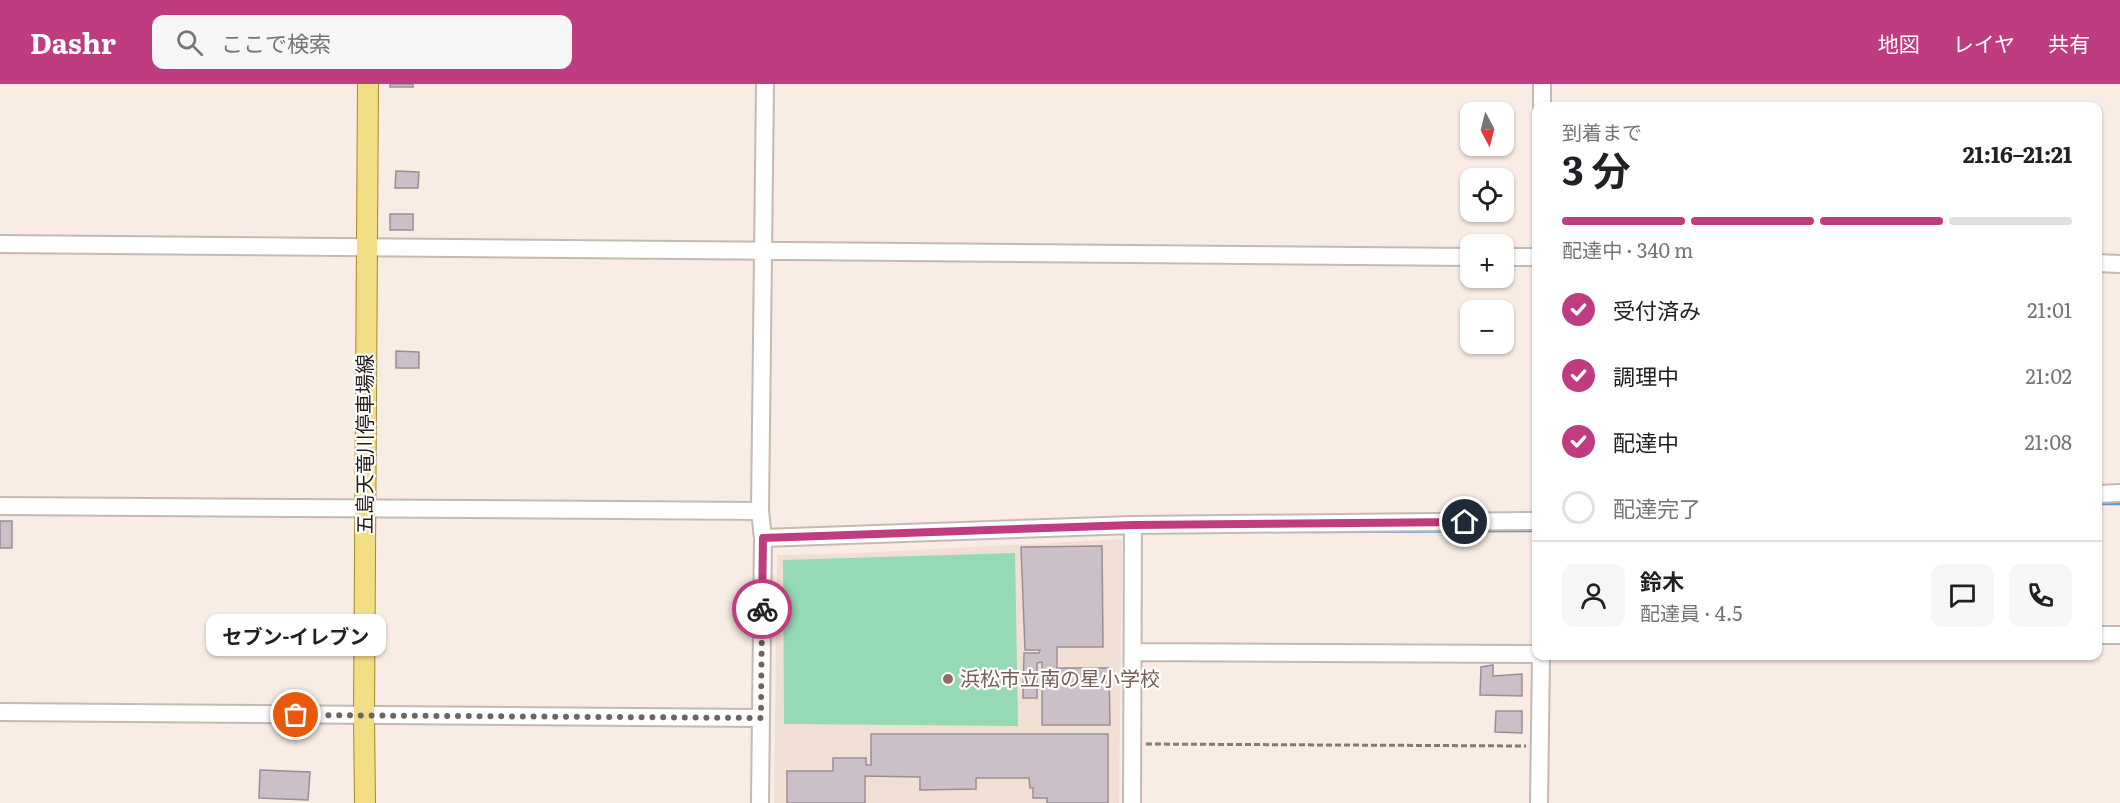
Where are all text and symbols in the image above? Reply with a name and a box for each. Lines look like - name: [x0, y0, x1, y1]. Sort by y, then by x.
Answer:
- search box: [152, 15, 572, 69]
- text: Dashr: [30, 21, 116, 63]
- icon: search: [173, 26, 206, 59]
- text: ここで検索: [221, 26, 331, 59]
- text: 地図: [1878, 27, 1920, 58]
- text: レイヤ: [1953, 27, 2015, 58]
- text: 共有: [2048, 27, 2090, 58]
- north arrow: [1460, 102, 1514, 156]
- map controls: [1460, 102, 1514, 354]
- text: 到着まで: [1562, 116, 1642, 146]
- text: 21:16–21:21: [1963, 137, 2072, 170]
- text: 3 分: [1562, 139, 1631, 197]
- button: locate: [1460, 168, 1514, 222]
- button: +: [1460, 234, 1514, 288]
- text: 配達中 · 340 m: [1562, 234, 1693, 264]
- icon: check: [1562, 293, 1595, 326]
- text: 受付済み: [1613, 293, 1701, 326]
- text: 21:01: [2027, 294, 2072, 324]
- button: −: [1460, 300, 1514, 354]
- street label: 五島天竜川停車場線: [348, 354, 378, 534]
- icon: check: [1562, 359, 1595, 392]
- text: 調理中: [1613, 359, 1679, 392]
- text: 21:02: [2026, 360, 2072, 390]
- icon: check: [1562, 425, 1595, 458]
- text: 配達中: [1613, 425, 1679, 458]
- text: 21:08: [2024, 426, 2072, 456]
- text: 配達完了: [1613, 491, 1701, 524]
- pin: [1439, 496, 1490, 547]
- icon: home: [1448, 505, 1481, 538]
- button: person: [1562, 564, 1625, 627]
- text: 鈴木: [1640, 564, 1684, 597]
- button: chat: [1931, 564, 1994, 627]
- button: phone: [2009, 564, 2072, 627]
- courier: [732, 579, 792, 639]
- icon: bike: [746, 593, 779, 626]
- text: 配達員 · 4.5: [1640, 597, 1743, 627]
- callout: セブン-イレブン: [206, 613, 386, 655]
- text: セブン-イレブン: [223, 620, 369, 650]
- place label: 浜松市立南の星小学校: [960, 662, 1160, 692]
- marker: 浜松市立南の星小学校: [941, 672, 955, 686]
- pin: [270, 689, 321, 740]
- icon: bag: [279, 698, 312, 731]

